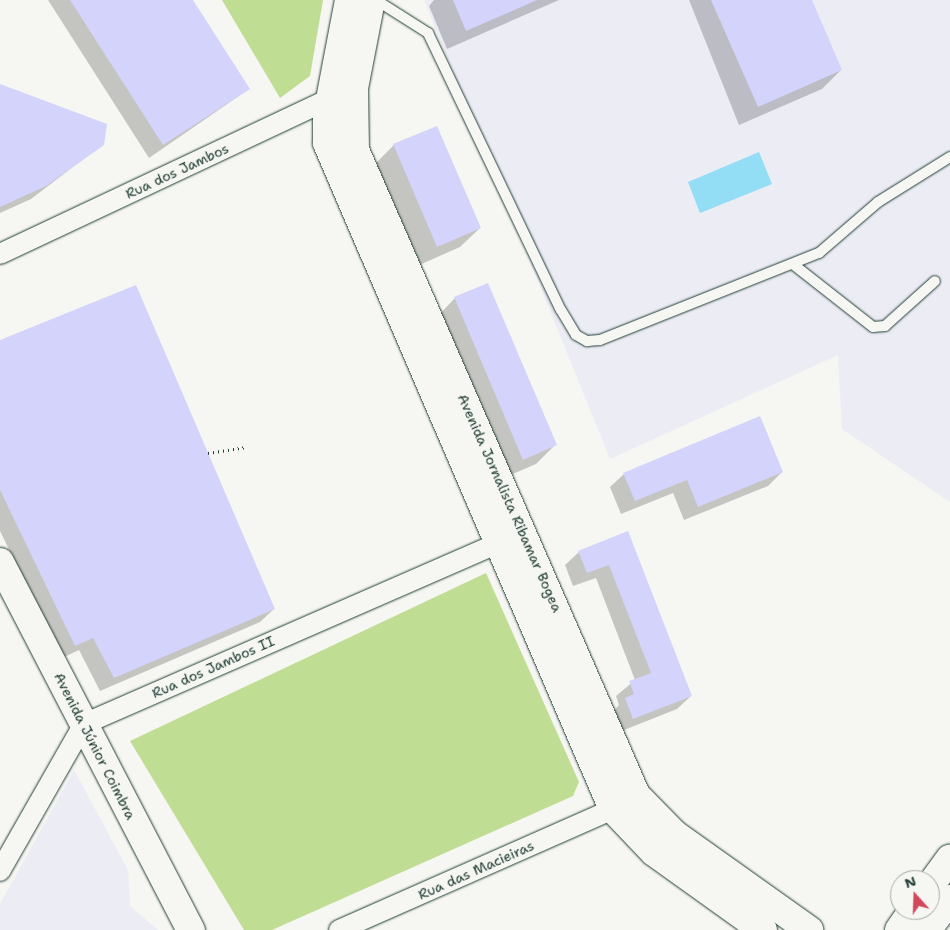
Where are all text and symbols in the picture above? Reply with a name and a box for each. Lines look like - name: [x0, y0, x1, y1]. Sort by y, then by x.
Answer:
- street label: Rua dos Jambos: [123, 140, 231, 202]
- street label: Avenida Jornalista Ribamar Bogea: [454, 391, 566, 615]
- street label: Rua dos Jambos II: [149, 632, 277, 702]
- street label: Avenida Júnior Coimbra: [51, 670, 139, 822]
- street label: Rua das Macieiras: [415, 837, 537, 903]
- north arrow: [890, 870, 940, 920]
- text: N: [902, 871, 919, 892]

